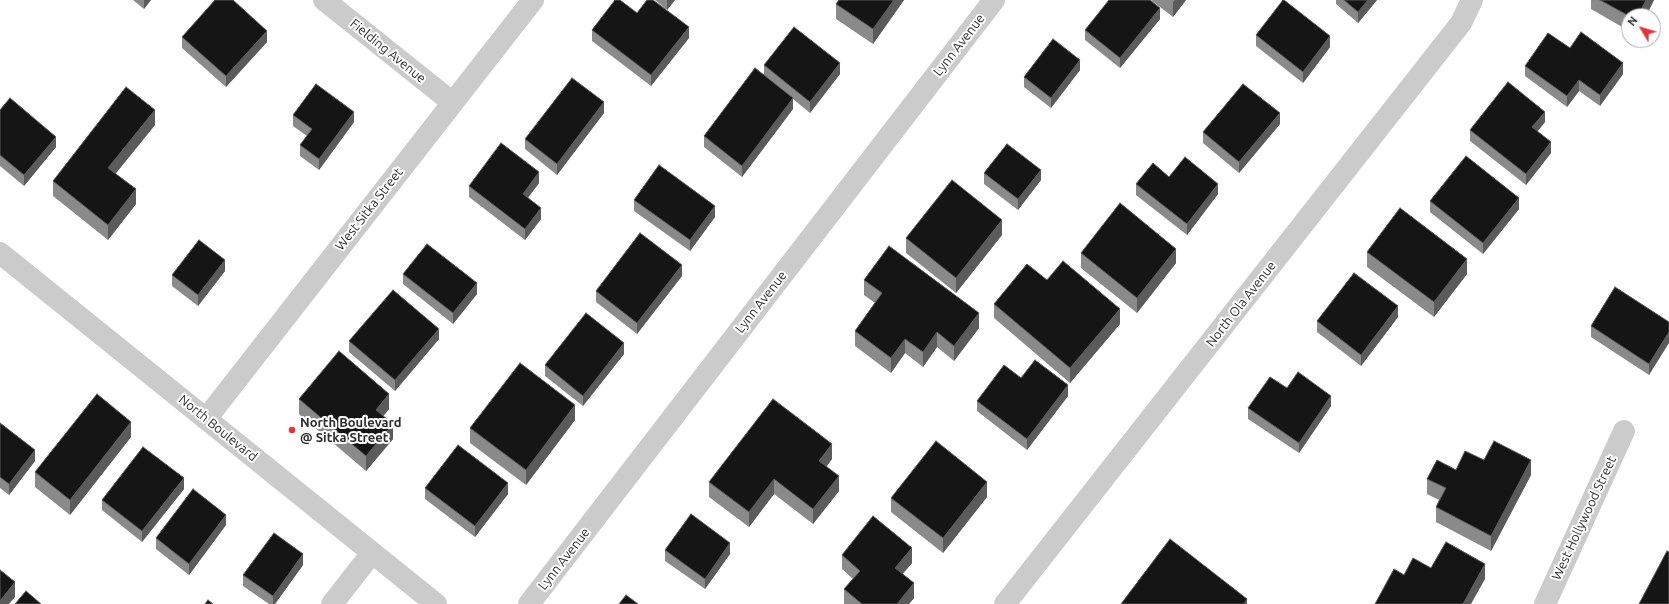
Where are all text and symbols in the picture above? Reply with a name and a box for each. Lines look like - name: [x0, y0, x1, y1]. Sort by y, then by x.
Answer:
- north arrow: [1621, 8, 1661, 48]
- street label: Lynn Avenue: [930, 11, 988, 79]
- text: N: [1625, 14, 1640, 28]
- street label: Fielding Avenue: [347, 16, 429, 86]
- street label: West Sitka Street: [332, 165, 406, 253]
- street label: North Ola Avenue: [1203, 258, 1279, 350]
- street label: Lynn Avenue: [732, 268, 790, 336]
- street label: North Boulevard: [176, 392, 260, 464]
- place label: North Boulevard @ Sitka Street: [300, 415, 402, 446]
- marker: North Boulevard @ Sitka Street: [287, 425, 297, 435]
- street label: West Hollywood Street: [1548, 454, 1620, 582]
- street label: Lynn Avenue: [535, 525, 593, 593]

